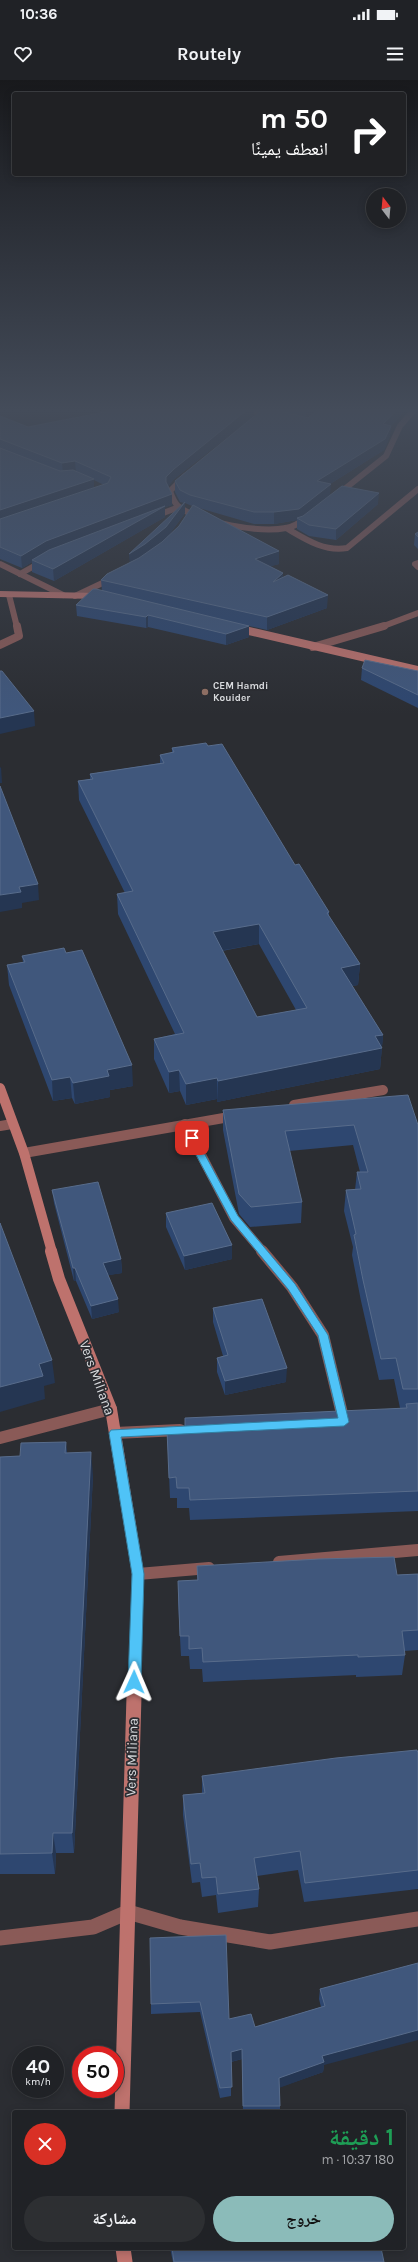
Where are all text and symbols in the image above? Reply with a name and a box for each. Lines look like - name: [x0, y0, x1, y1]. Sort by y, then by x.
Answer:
- text: 10:36: [20, 5, 57, 23]
- icon: heart: [12, 43, 34, 65]
- text: Routely: [177, 43, 241, 65]
- icon: menu: [384, 43, 406, 65]
- text: 50 m: [260, 102, 328, 135]
- icon: right: [342, 108, 394, 160]
- text: انعطف يمينًا: [251, 138, 328, 160]
- north arrow: [366, 188, 406, 228]
- map controls: [366, 188, 406, 228]
- place label: CEM Hamdi Kouider: [213, 680, 268, 704]
- marker: CEM Hamdi Kouider: [200, 687, 210, 697]
- pin: [175, 1121, 209, 1155]
- icon: arrive: [181, 1127, 203, 1149]
- street label: Vers Miliana: [76, 1338, 118, 1418]
- position arrow: [113, 1661, 155, 1703]
- street label: Vers Miliana: [122, 1718, 142, 1796]
- speed limit sign: 50: [72, 2046, 124, 2098]
- text: 40: [26, 2055, 50, 2078]
- text: km/h: [25, 2076, 51, 2088]
- button: close: [24, 2123, 66, 2165]
- text: 1 دقيقة: [329, 2123, 394, 2151]
- text: 180 m · 10:37: [321, 2152, 394, 2167]
- button: مشاركة: [24, 2196, 205, 2242]
- button: خروج: [213, 2196, 394, 2242]

